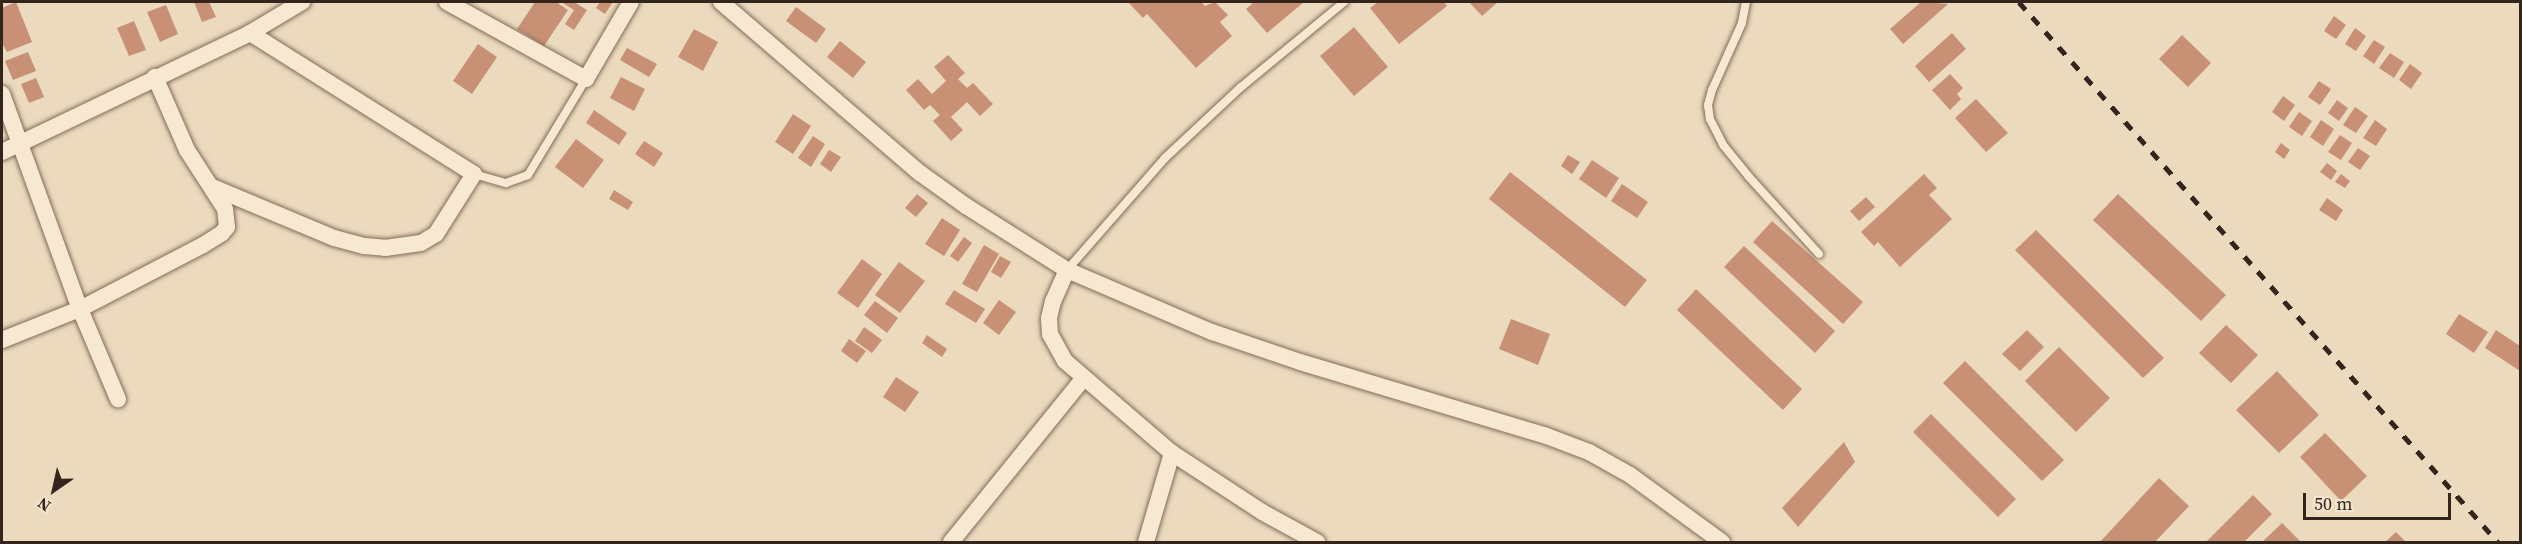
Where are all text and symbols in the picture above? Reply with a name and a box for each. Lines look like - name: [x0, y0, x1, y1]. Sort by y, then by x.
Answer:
- north arrow: [24, 460, 84, 520]
- scale bar: [2306, 481, 2454, 519]
- text: 50 m: [2314, 491, 2352, 516]
- text: N: [33, 493, 55, 517]

